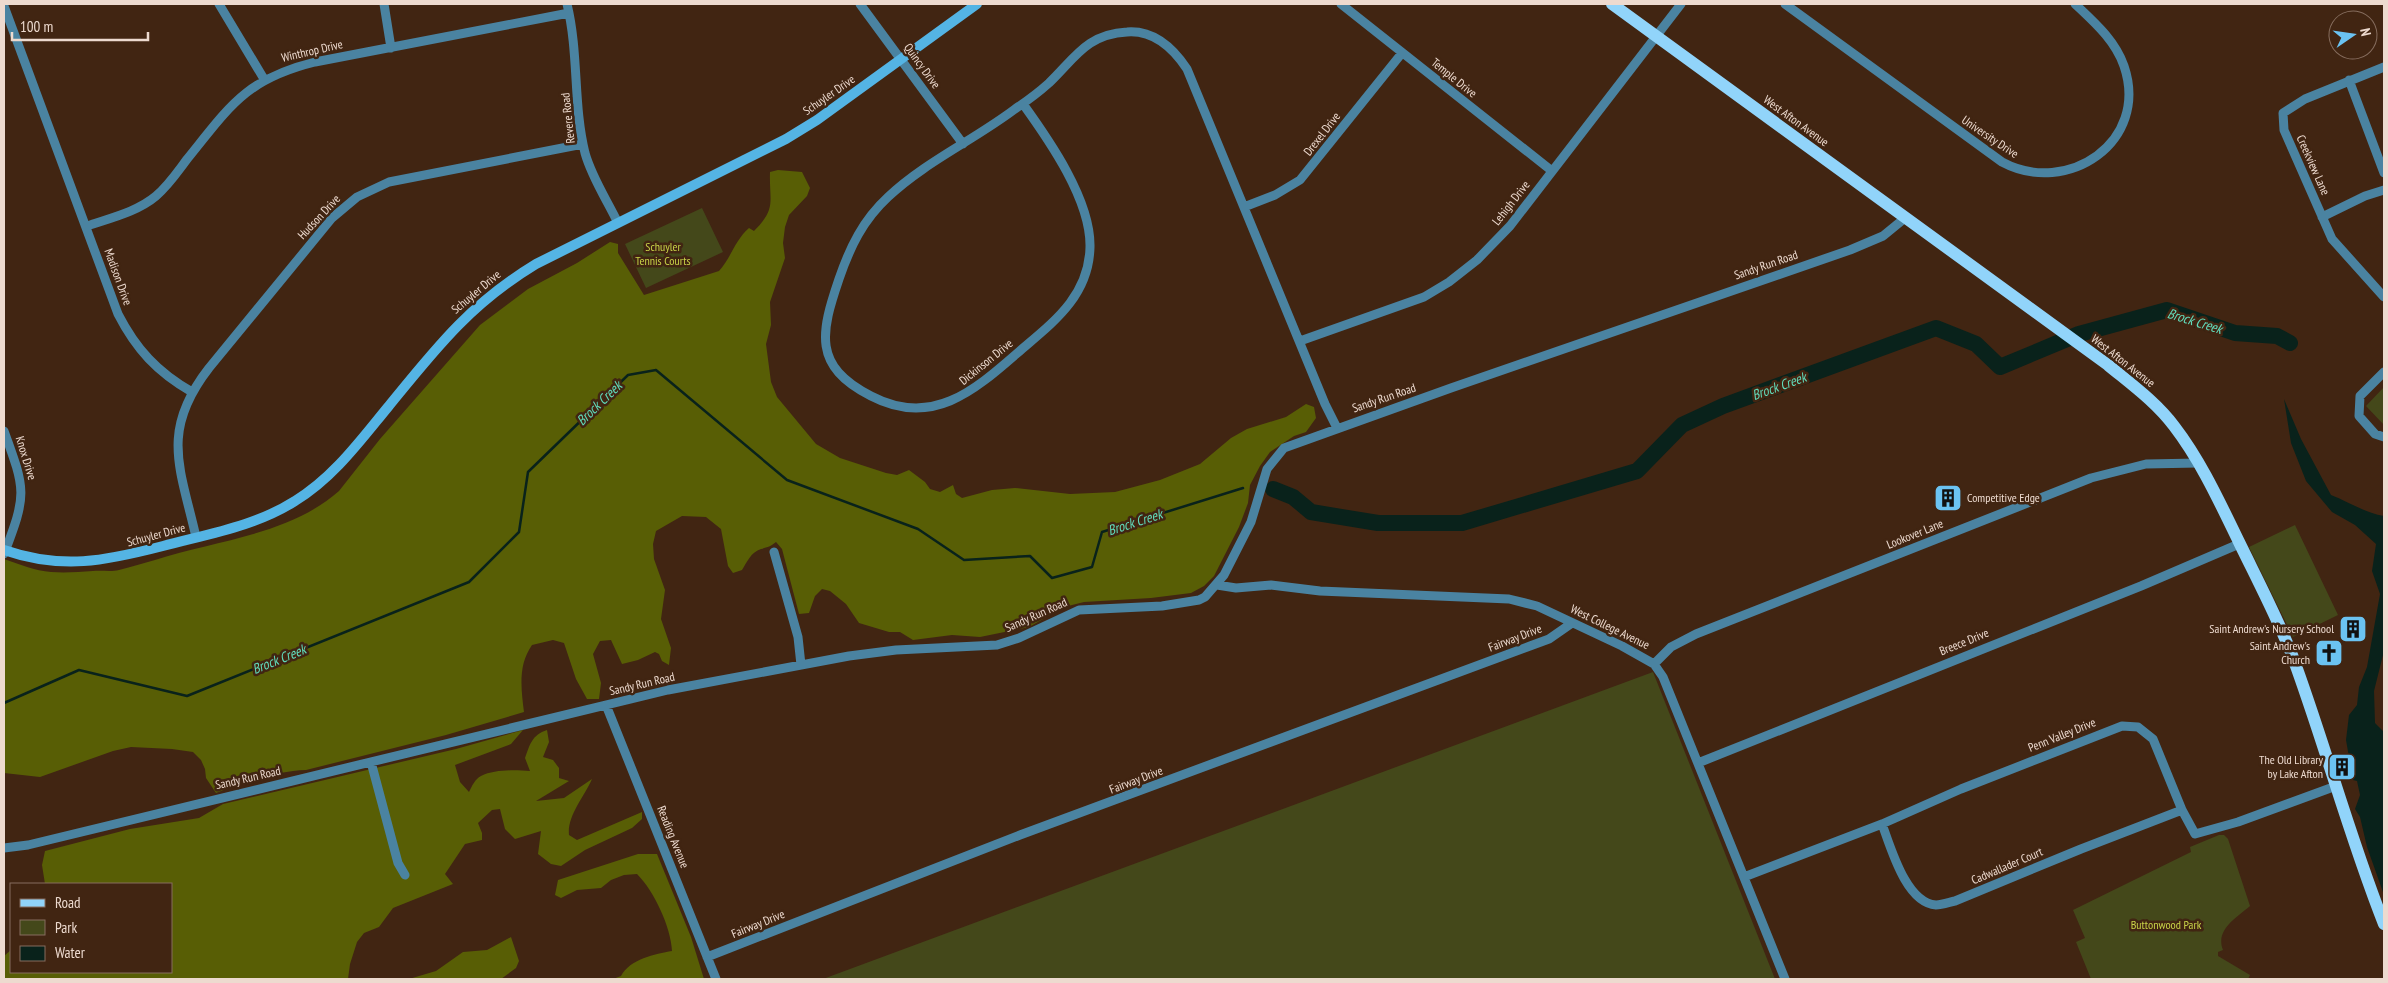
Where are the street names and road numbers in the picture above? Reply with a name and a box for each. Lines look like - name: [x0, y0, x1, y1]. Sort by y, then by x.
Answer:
- street label: Winthrop Drive: [280, 36, 344, 65]
- street label: Quincy Drive: [901, 40, 944, 91]
- street label: Temple Drive: [1429, 55, 1480, 101]
- street label: Schuyler Drive: [800, 71, 858, 118]
- street label: Revere Road: [557, 92, 578, 144]
- street label: West Afton Avenue: [1761, 92, 1832, 149]
- street label: Drexel Drive: [1300, 109, 1343, 158]
- street label: University Drive: [1959, 112, 2022, 161]
- street label: Creekview Lane: [2293, 132, 2333, 197]
- street label: Lehigh Drive: [1489, 178, 1533, 228]
- street label: Hudson Drive: [294, 191, 343, 242]
- street label: Madison Drive: [101, 246, 136, 307]
- street label: Sandy Run Road: [1732, 247, 1800, 282]
- street label: Schuyler Drive: [448, 267, 503, 317]
- street label: West Afton Avenue: [2088, 331, 2158, 390]
- street label: Dickinson Drive: [956, 335, 1016, 388]
- street label: Sandy Run Road: [1350, 380, 1418, 415]
- street label: Knox Drive: [13, 434, 40, 482]
- street label: Lookover Lane: [1884, 515, 1945, 552]
- street label: Schuyler Drive: [125, 520, 187, 549]
- street label: Sandy Run Road: [1002, 594, 1069, 635]
- street label: West College Avenue: [1568, 601, 1652, 652]
- street label: Fairway Drive: [1486, 620, 1544, 655]
- street label: Breece Drive: [1937, 625, 1991, 658]
- street label: Sandy Run Road: [608, 669, 676, 698]
- street label: Penn Valley Drive: [2026, 714, 2098, 755]
- street label: Fairway Drive: [1107, 762, 1165, 797]
- street label: Sandy Run Road: [214, 763, 282, 792]
- street label: Reading Avenue: [654, 803, 693, 870]
- street label: Cadwallader Court: [1969, 844, 2045, 887]
- street label: Fairway Drive: [729, 906, 787, 941]

